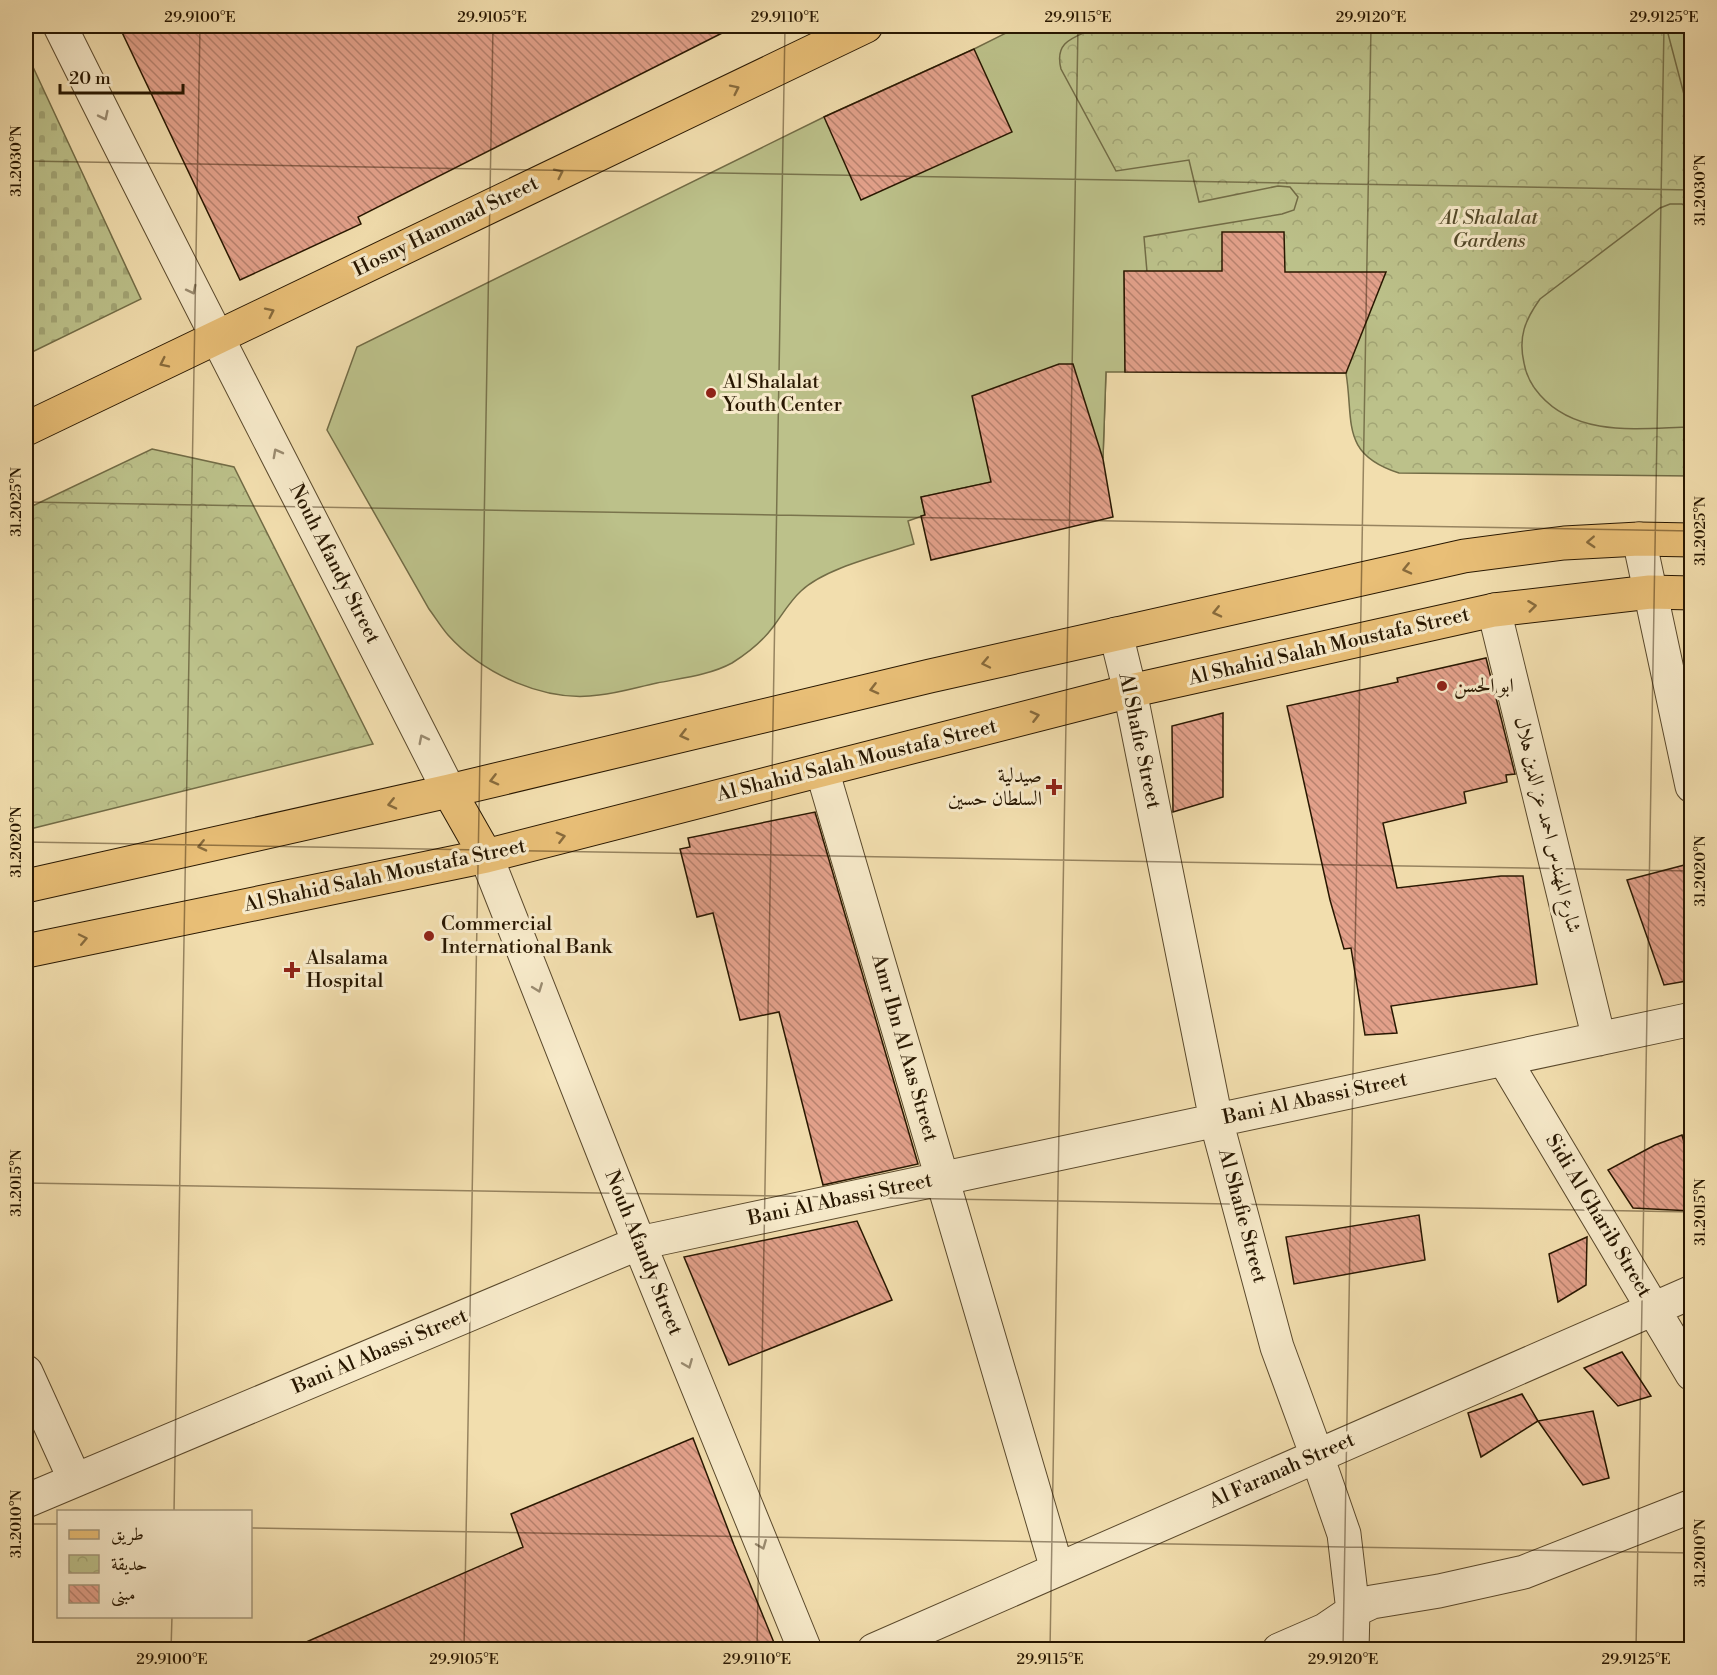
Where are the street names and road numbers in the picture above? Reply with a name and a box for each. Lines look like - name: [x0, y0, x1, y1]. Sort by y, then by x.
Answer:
- street label: Hosny Hammad Street: [349, 171, 543, 283]
- street label: Nouh Afandy Street: [283, 480, 385, 648]
- street label: Al Shahid Salah Moustafa Street: [1185, 602, 1472, 692]
- street label: Al Shafie Street: [1112, 670, 1166, 811]
- street label: Al Shahid Salah Moustafa Street: [714, 714, 1000, 808]
- street label: شارع المهندس احمد عز الدين هلال: [1504, 714, 1586, 937]
- street label: Al Shahid Salah Moustafa Street: [241, 834, 528, 918]
- street label: Amr Ibn Al Aas Street: [865, 950, 943, 1145]
- street label: Bani Al Abassi Street: [1219, 1067, 1410, 1131]
- street label: Sidi Al Gharib Street: [1539, 1130, 1657, 1302]
- street label: Al Shafie Street: [1212, 1145, 1272, 1286]
- street label: Nouh Afandy Street: [598, 1167, 688, 1339]
- street label: Bani Al Abassi Street: [744, 1168, 935, 1232]
- street label: Bani Al Abassi Street: [288, 1304, 471, 1401]
- street label: Al Faranah Street: [1204, 1428, 1359, 1515]

